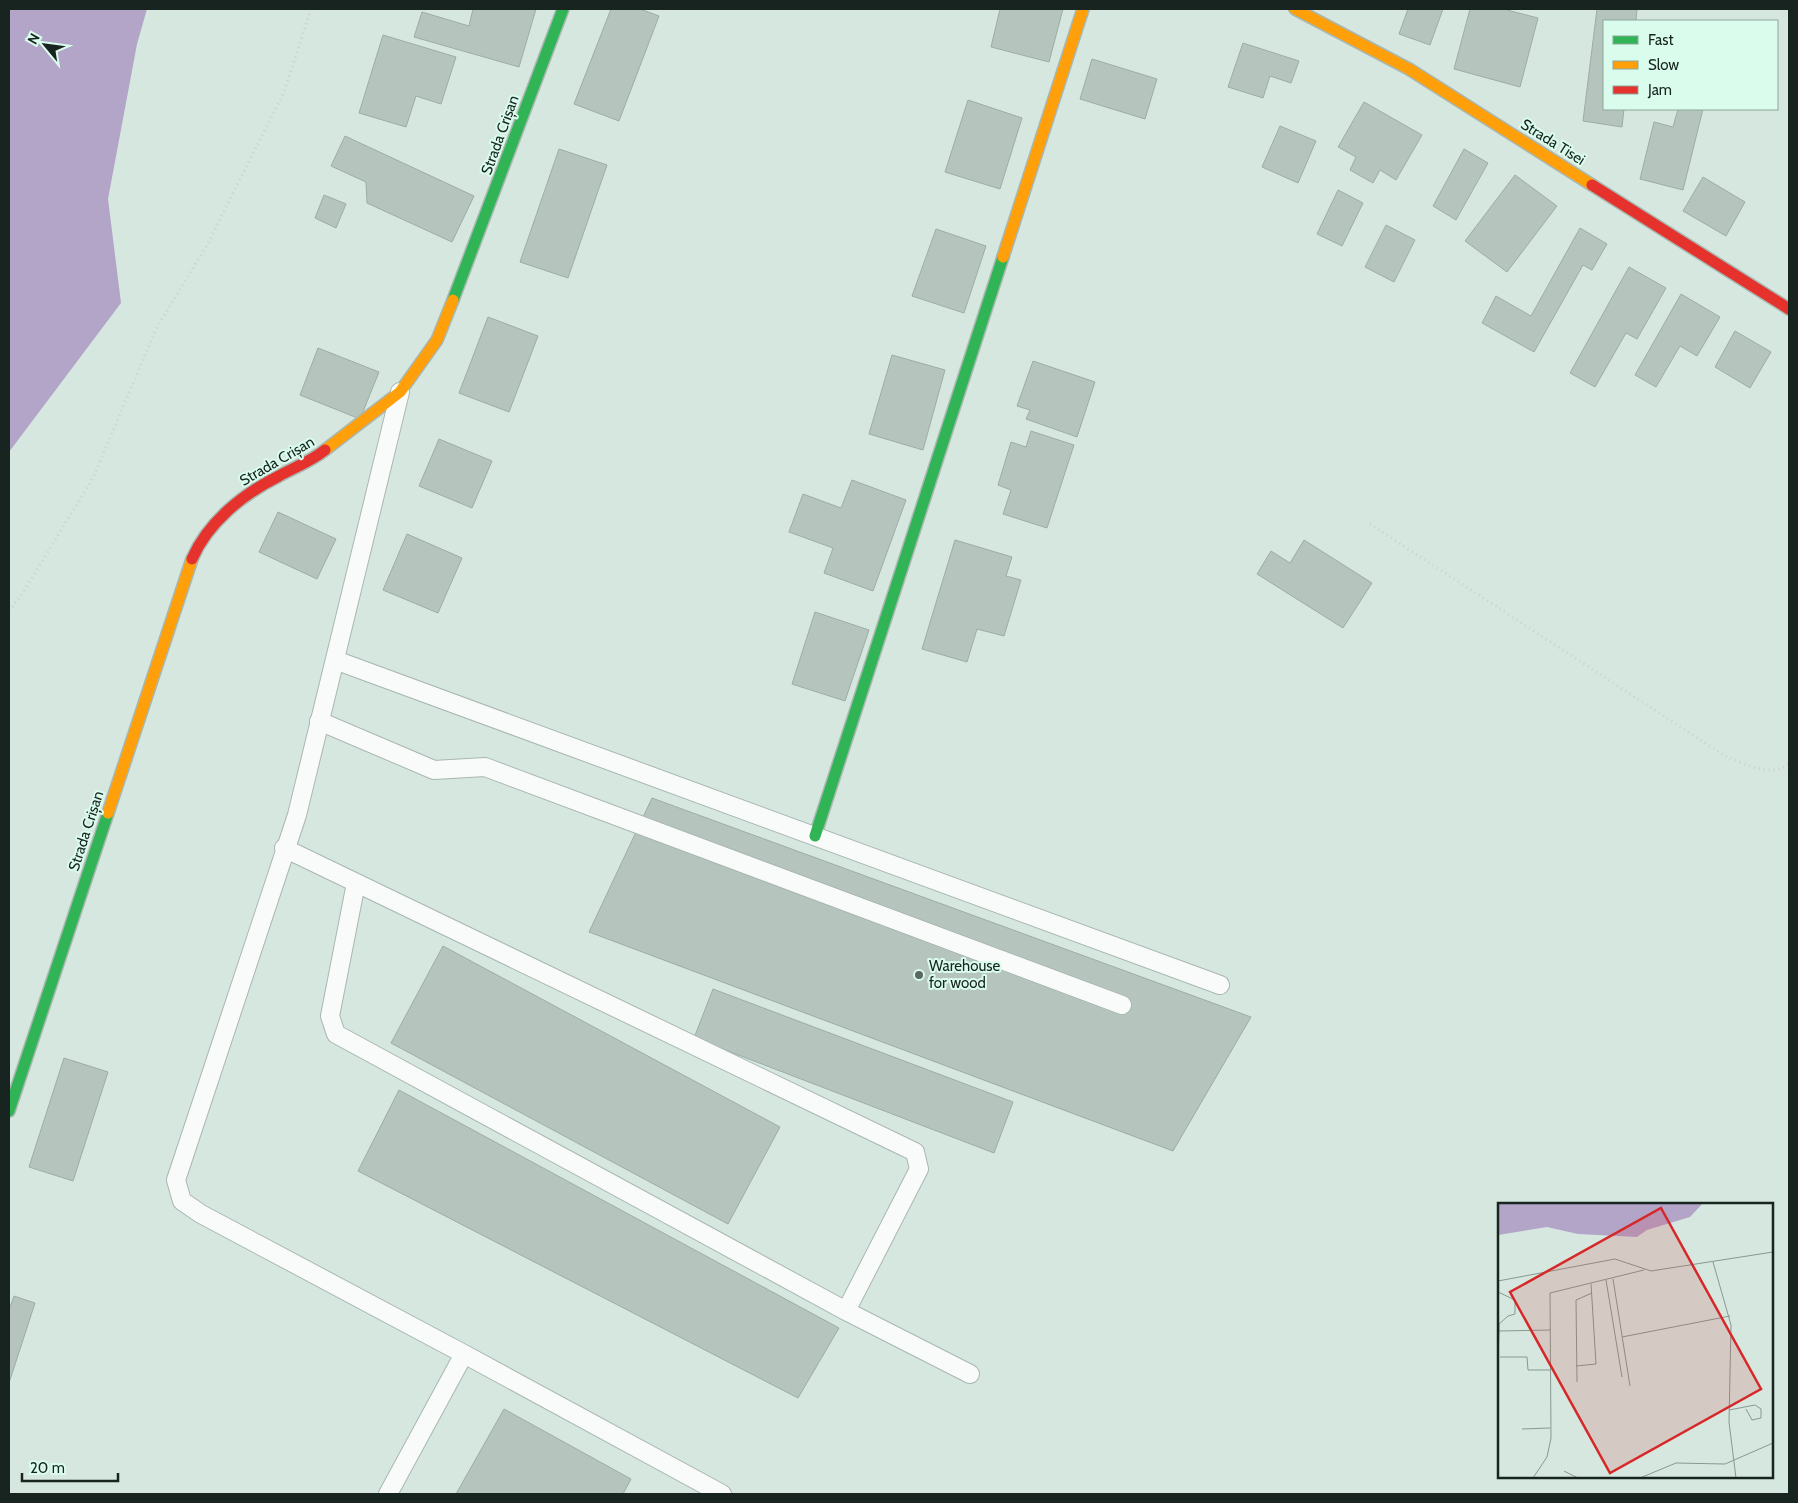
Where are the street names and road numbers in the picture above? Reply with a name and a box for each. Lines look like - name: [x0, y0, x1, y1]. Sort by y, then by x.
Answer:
- street label: Strada Crișan: [477, 93, 524, 178]
- street label: Strada Tisei: [1518, 115, 1588, 169]
- street label: Strada Crișan: [236, 432, 318, 490]
- street label: Strada Crișan: [65, 789, 108, 874]

